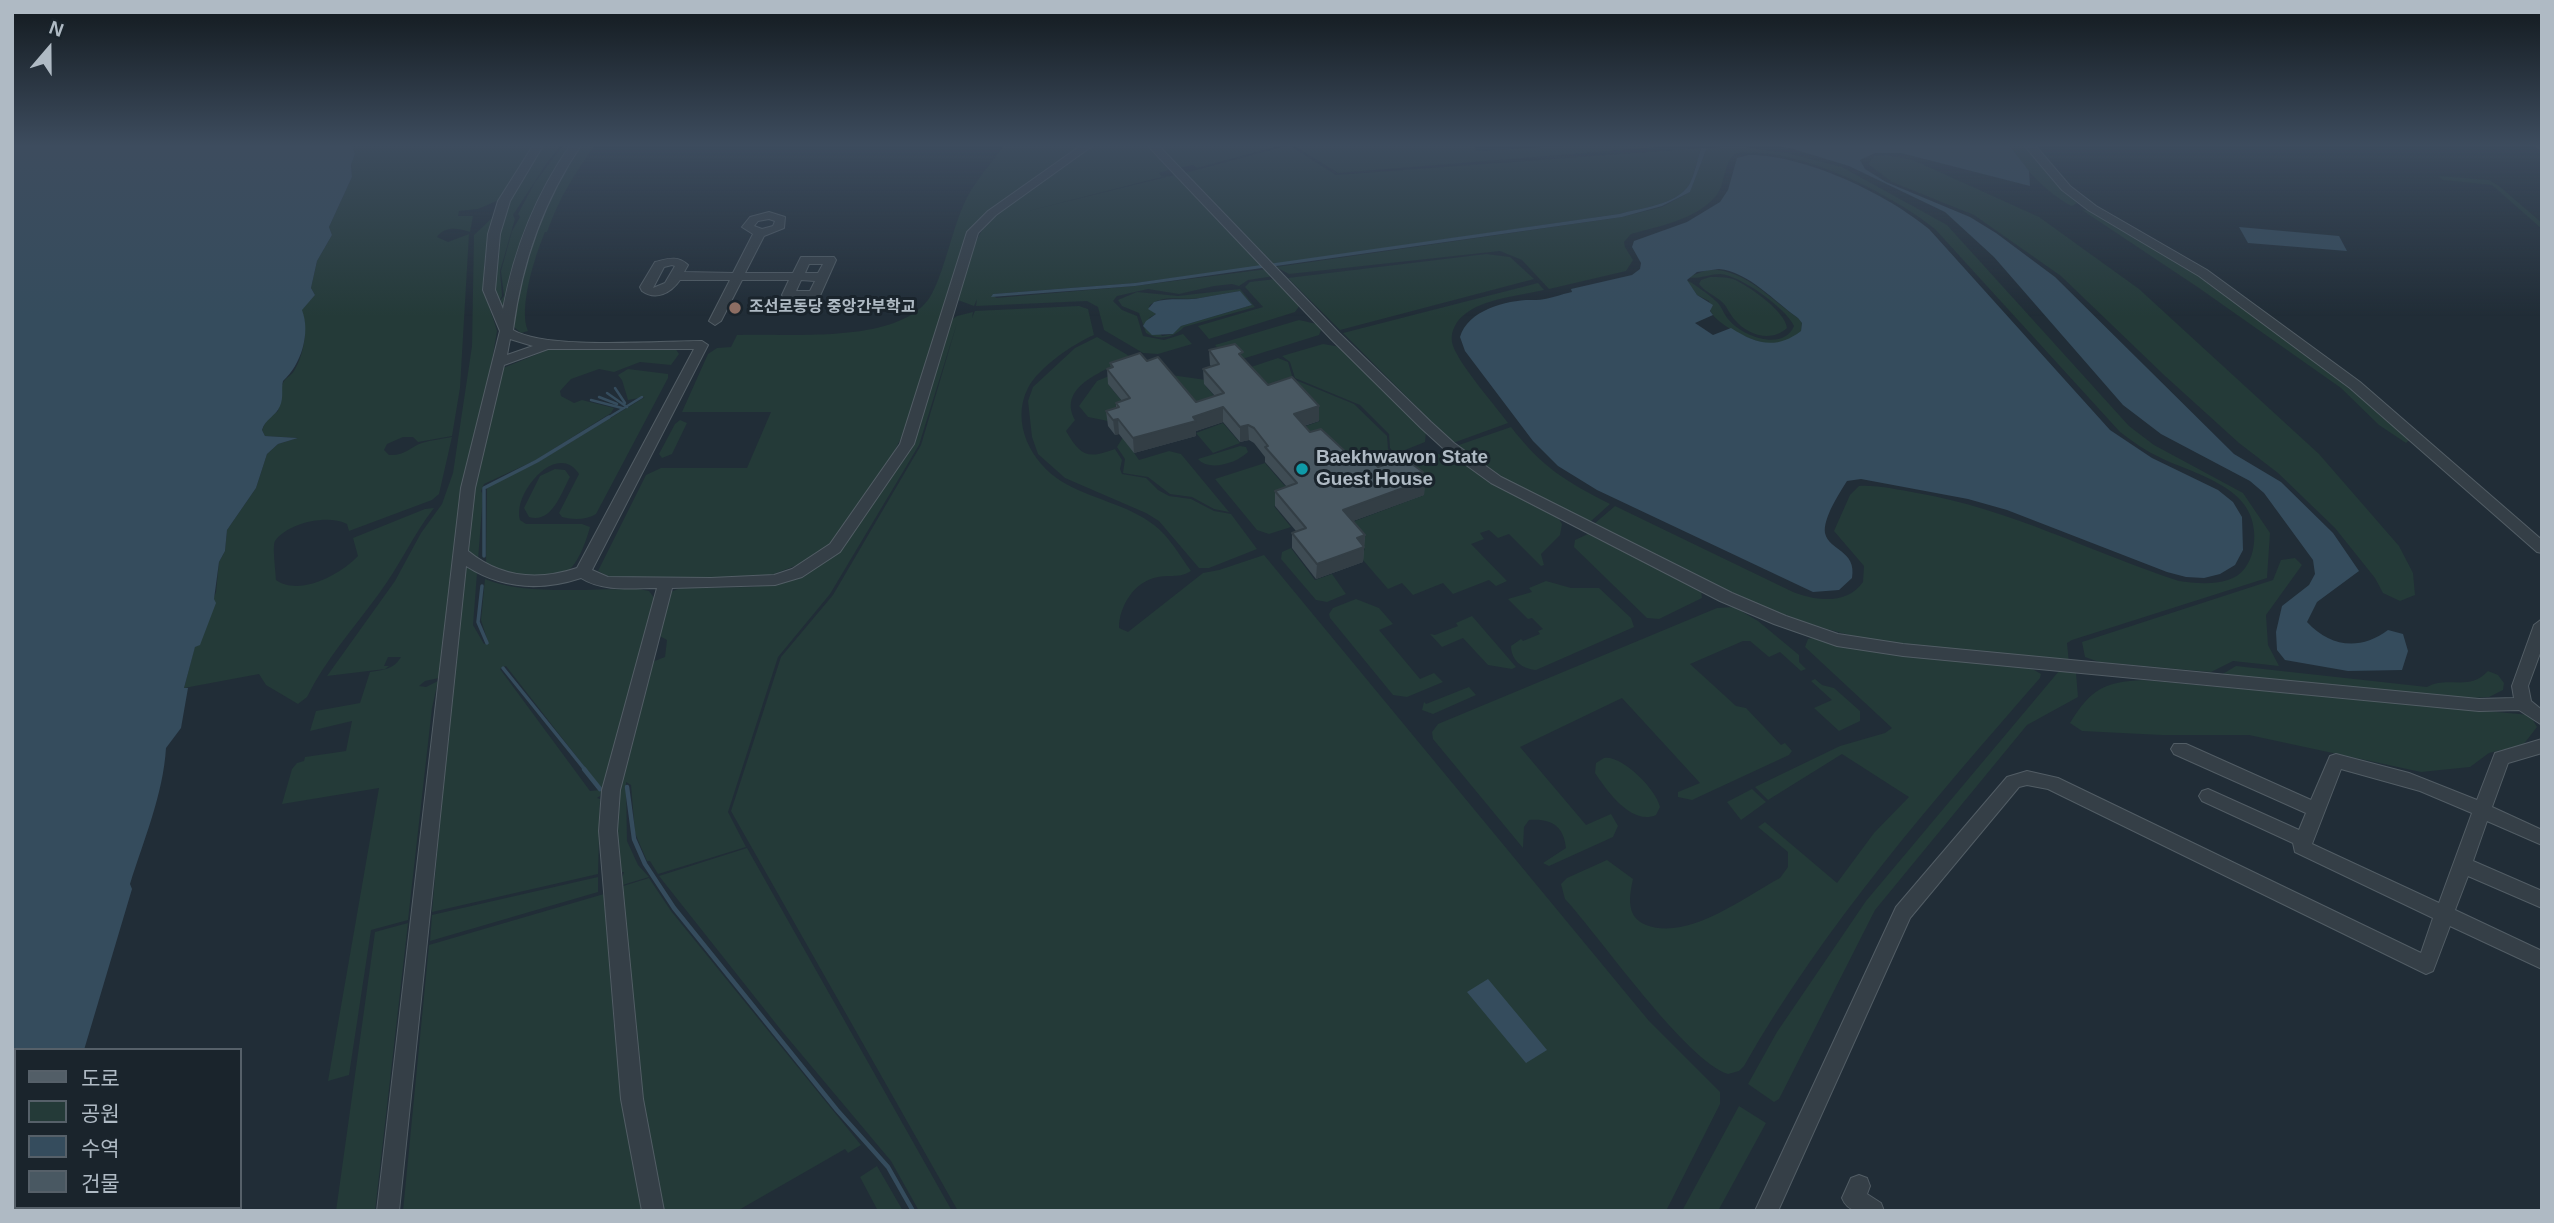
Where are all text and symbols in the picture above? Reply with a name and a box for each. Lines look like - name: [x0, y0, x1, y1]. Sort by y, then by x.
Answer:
- north arrow: [14, 14, 84, 84]
- text: N: [46, 17, 66, 41]
- place label: 조선로동당 중앙간부학교: [749, 298, 915, 318]
- marker: 조선로동당 중앙간부학교: [727, 300, 743, 316]
- place label: Baekhwawon State Guest House: [1316, 447, 1488, 491]
- marker: Baekhwawon State Guest House: [1294, 461, 1310, 477]
- legend: [14, 1048, 242, 1209]
- text: 도로: [81, 1067, 120, 1090]
- text: 공원: [81, 1102, 120, 1125]
- text: 수역: [81, 1137, 120, 1160]
- text: 건물: [81, 1172, 120, 1195]

